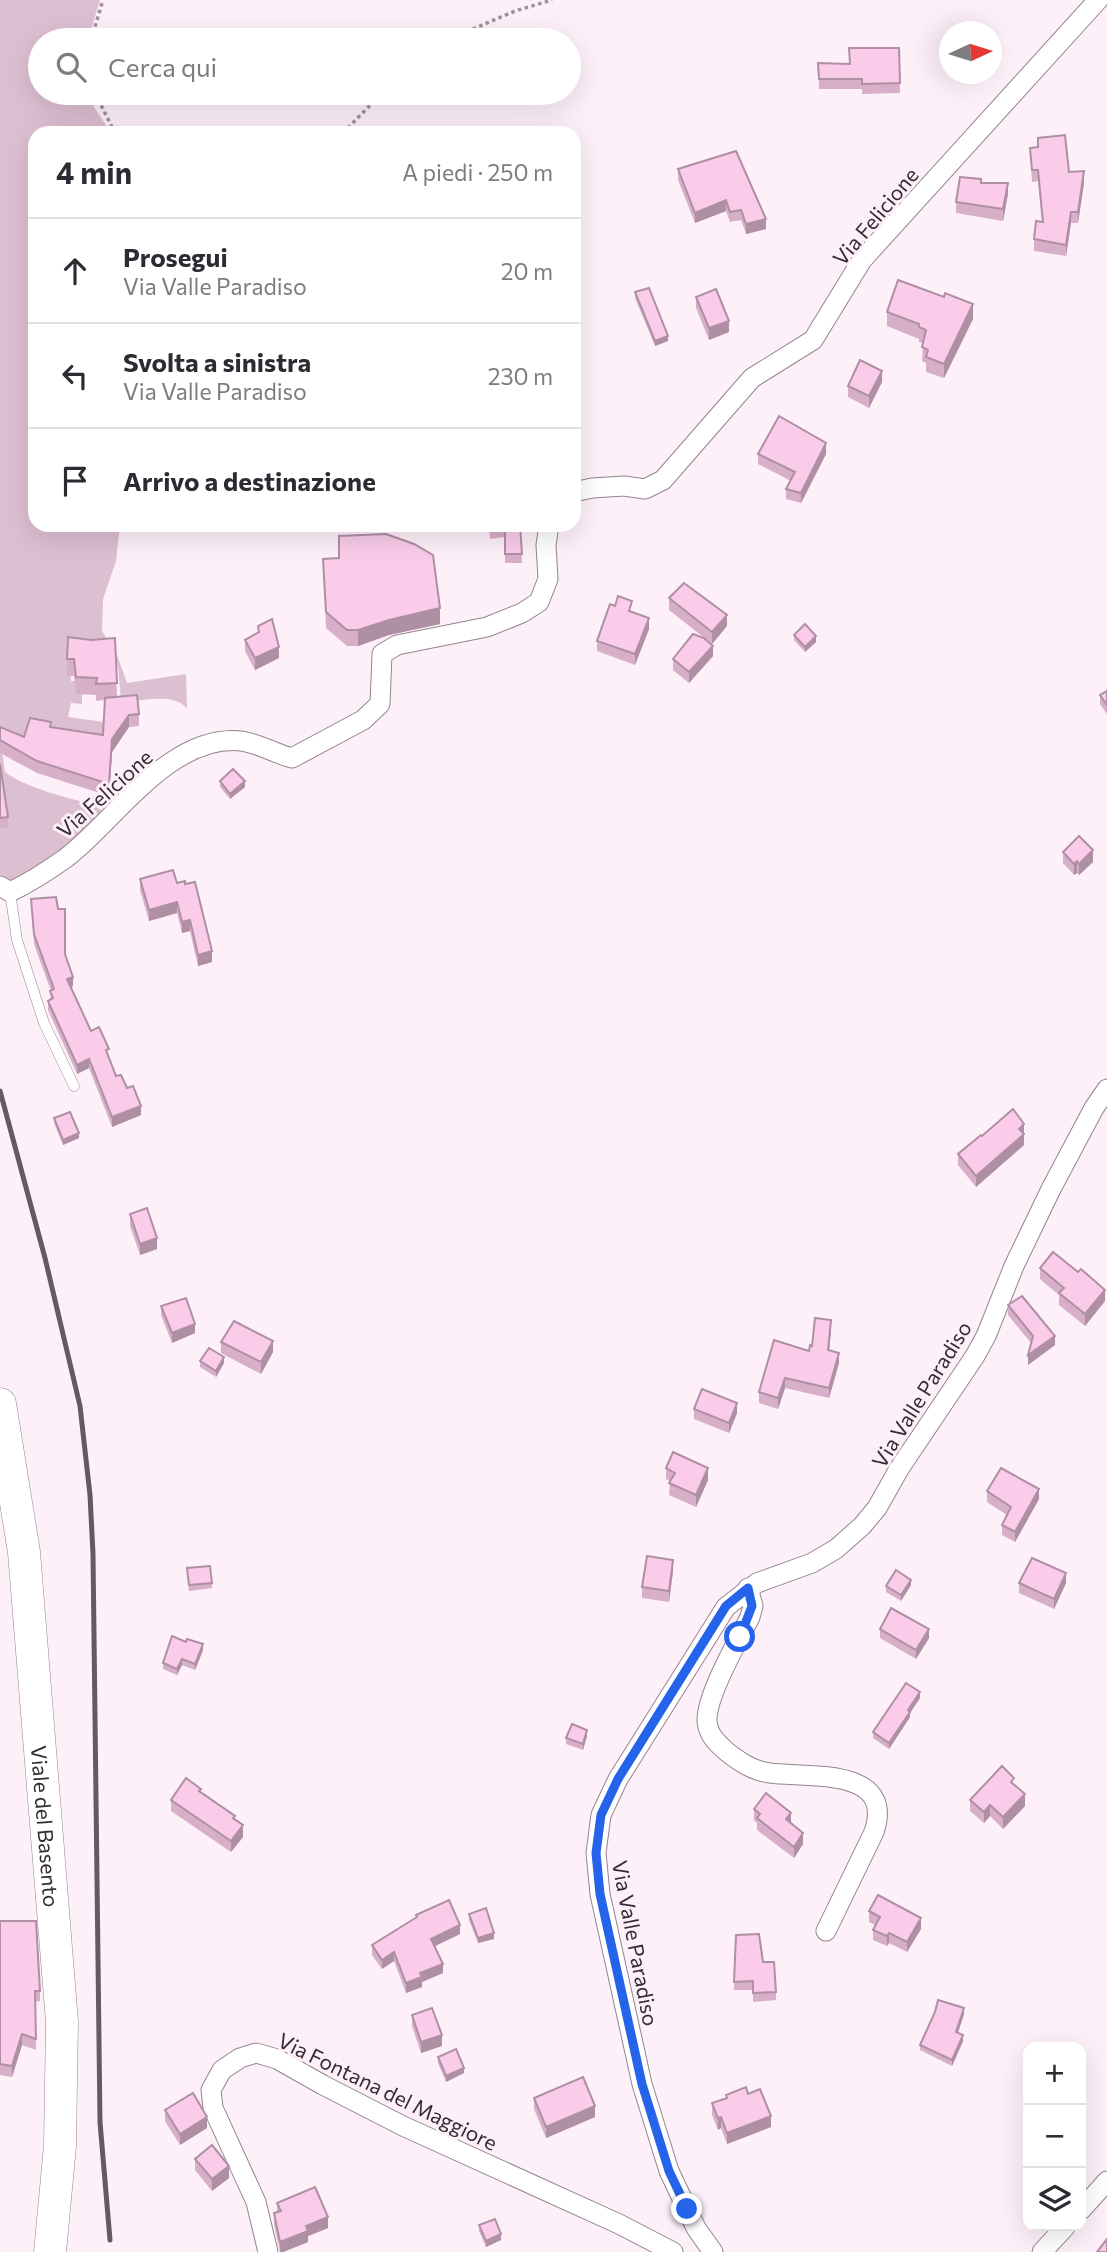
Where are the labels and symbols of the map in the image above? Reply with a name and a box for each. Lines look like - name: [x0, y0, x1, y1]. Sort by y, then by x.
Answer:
- north arrow: [939, 21, 1002, 84]
- street label: Via Felicione: [827, 162, 923, 270]
- street label: Via Felicione: [51, 744, 157, 842]
- street label: Via Valle Paradiso: [866, 1316, 976, 1472]
- route start: [724, 1621, 755, 1652]
- street label: Viale del Basento: [27, 1744, 65, 1908]
- street label: Via Valle Paradiso: [608, 1858, 664, 2028]
- street label: Via Fontana del Maggiore: [274, 2027, 502, 2155]
- route end: [671, 2193, 702, 2224]

